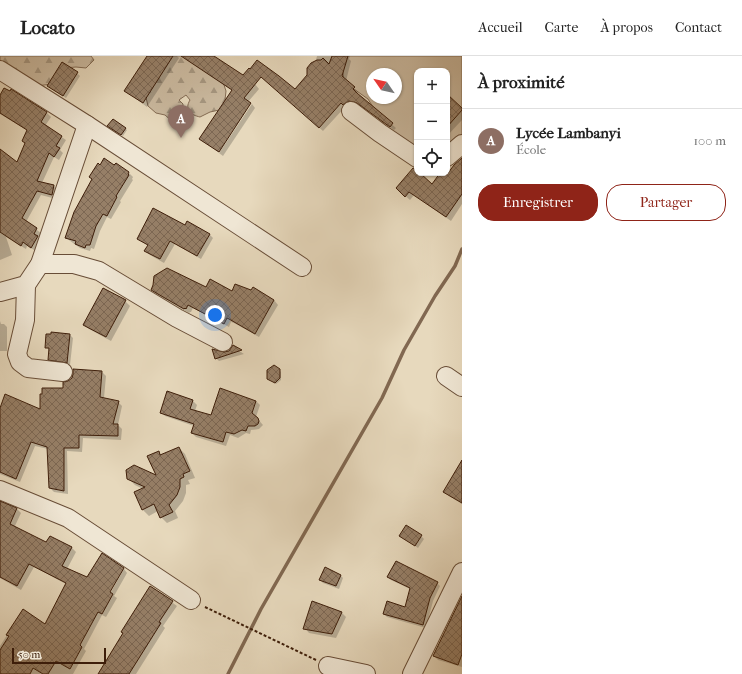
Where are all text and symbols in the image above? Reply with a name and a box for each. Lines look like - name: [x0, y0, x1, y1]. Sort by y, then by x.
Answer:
- text: Locato: [20, 17, 75, 39]
- text: Accueil: [478, 19, 523, 36]
- text: Carte: [545, 19, 578, 36]
- text: À propos: [600, 19, 653, 36]
- text: Contact: [675, 19, 722, 36]
- north arrow: [366, 68, 402, 104]
- map controls: [414, 68, 450, 176]
- button: +: [414, 68, 450, 104]
- text: À proximité: [478, 72, 565, 92]
- button: −: [414, 104, 450, 140]
- pin: A: [168, 105, 194, 138]
- text: Lycée Lambanyi: [516, 124, 621, 142]
- text: A: [487, 133, 495, 148]
- text: 100 m: [693, 133, 726, 148]
- button: locate: [414, 140, 450, 176]
- text: École: [516, 142, 546, 157]
- button: Enregistrer: [478, 184, 598, 221]
- button: Partager: [606, 184, 726, 221]
- your location: [205, 305, 225, 325]
- scale bar: [12, 646, 106, 665]
- text: 50 m: [18, 648, 40, 661]

